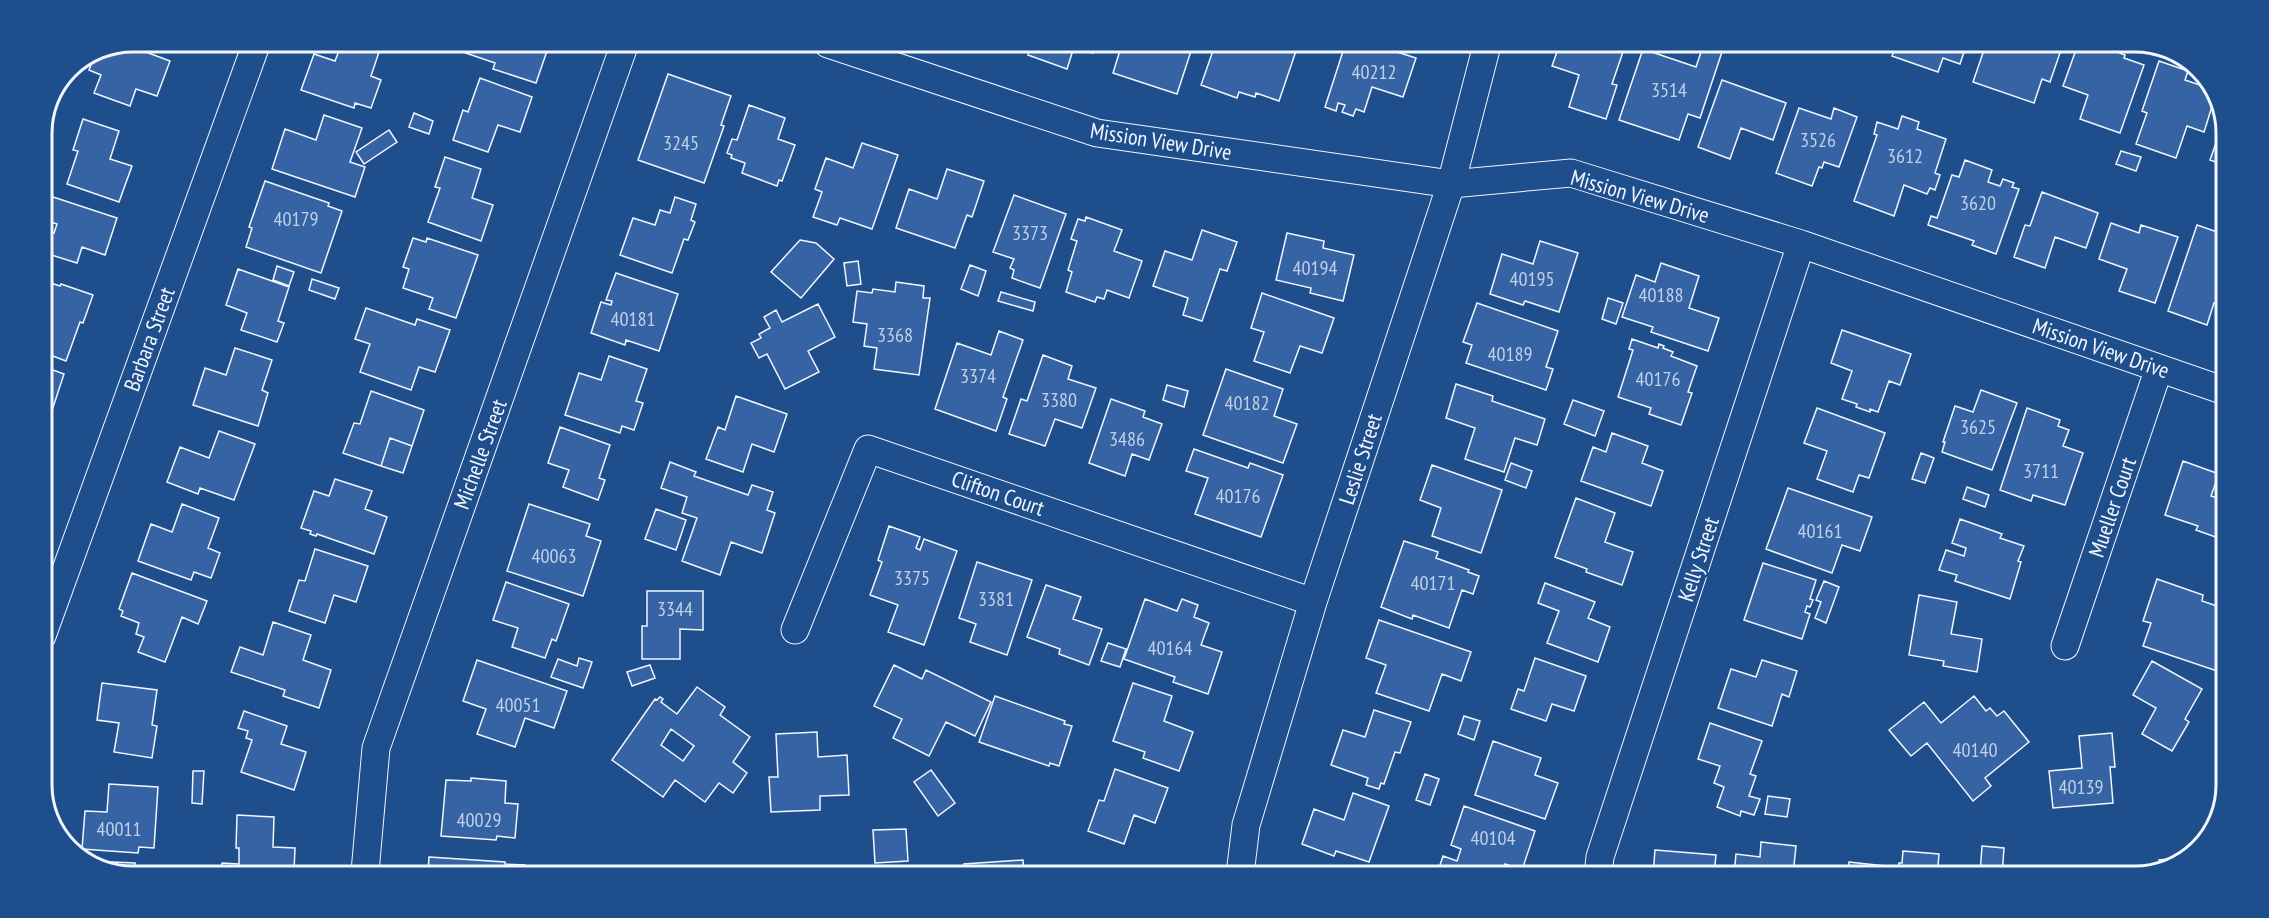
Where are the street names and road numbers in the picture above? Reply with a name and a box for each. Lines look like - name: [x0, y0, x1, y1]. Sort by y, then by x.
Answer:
- street label: Mission View Drive: [1088, 116, 1234, 166]
- street label: Mission View Drive: [1568, 163, 1712, 229]
- street label: Barbara Street: [117, 283, 181, 395]
- street label: Mission View Drive: [2029, 312, 2173, 384]
- street label: Michelle Street: [447, 395, 513, 513]
- street label: Leslie Street: [1332, 410, 1388, 508]
- street label: Mueller Court: [2082, 453, 2142, 561]
- street label: Clifton Court: [948, 464, 1048, 522]
- street label: Kelly Street: [1671, 513, 1725, 605]

